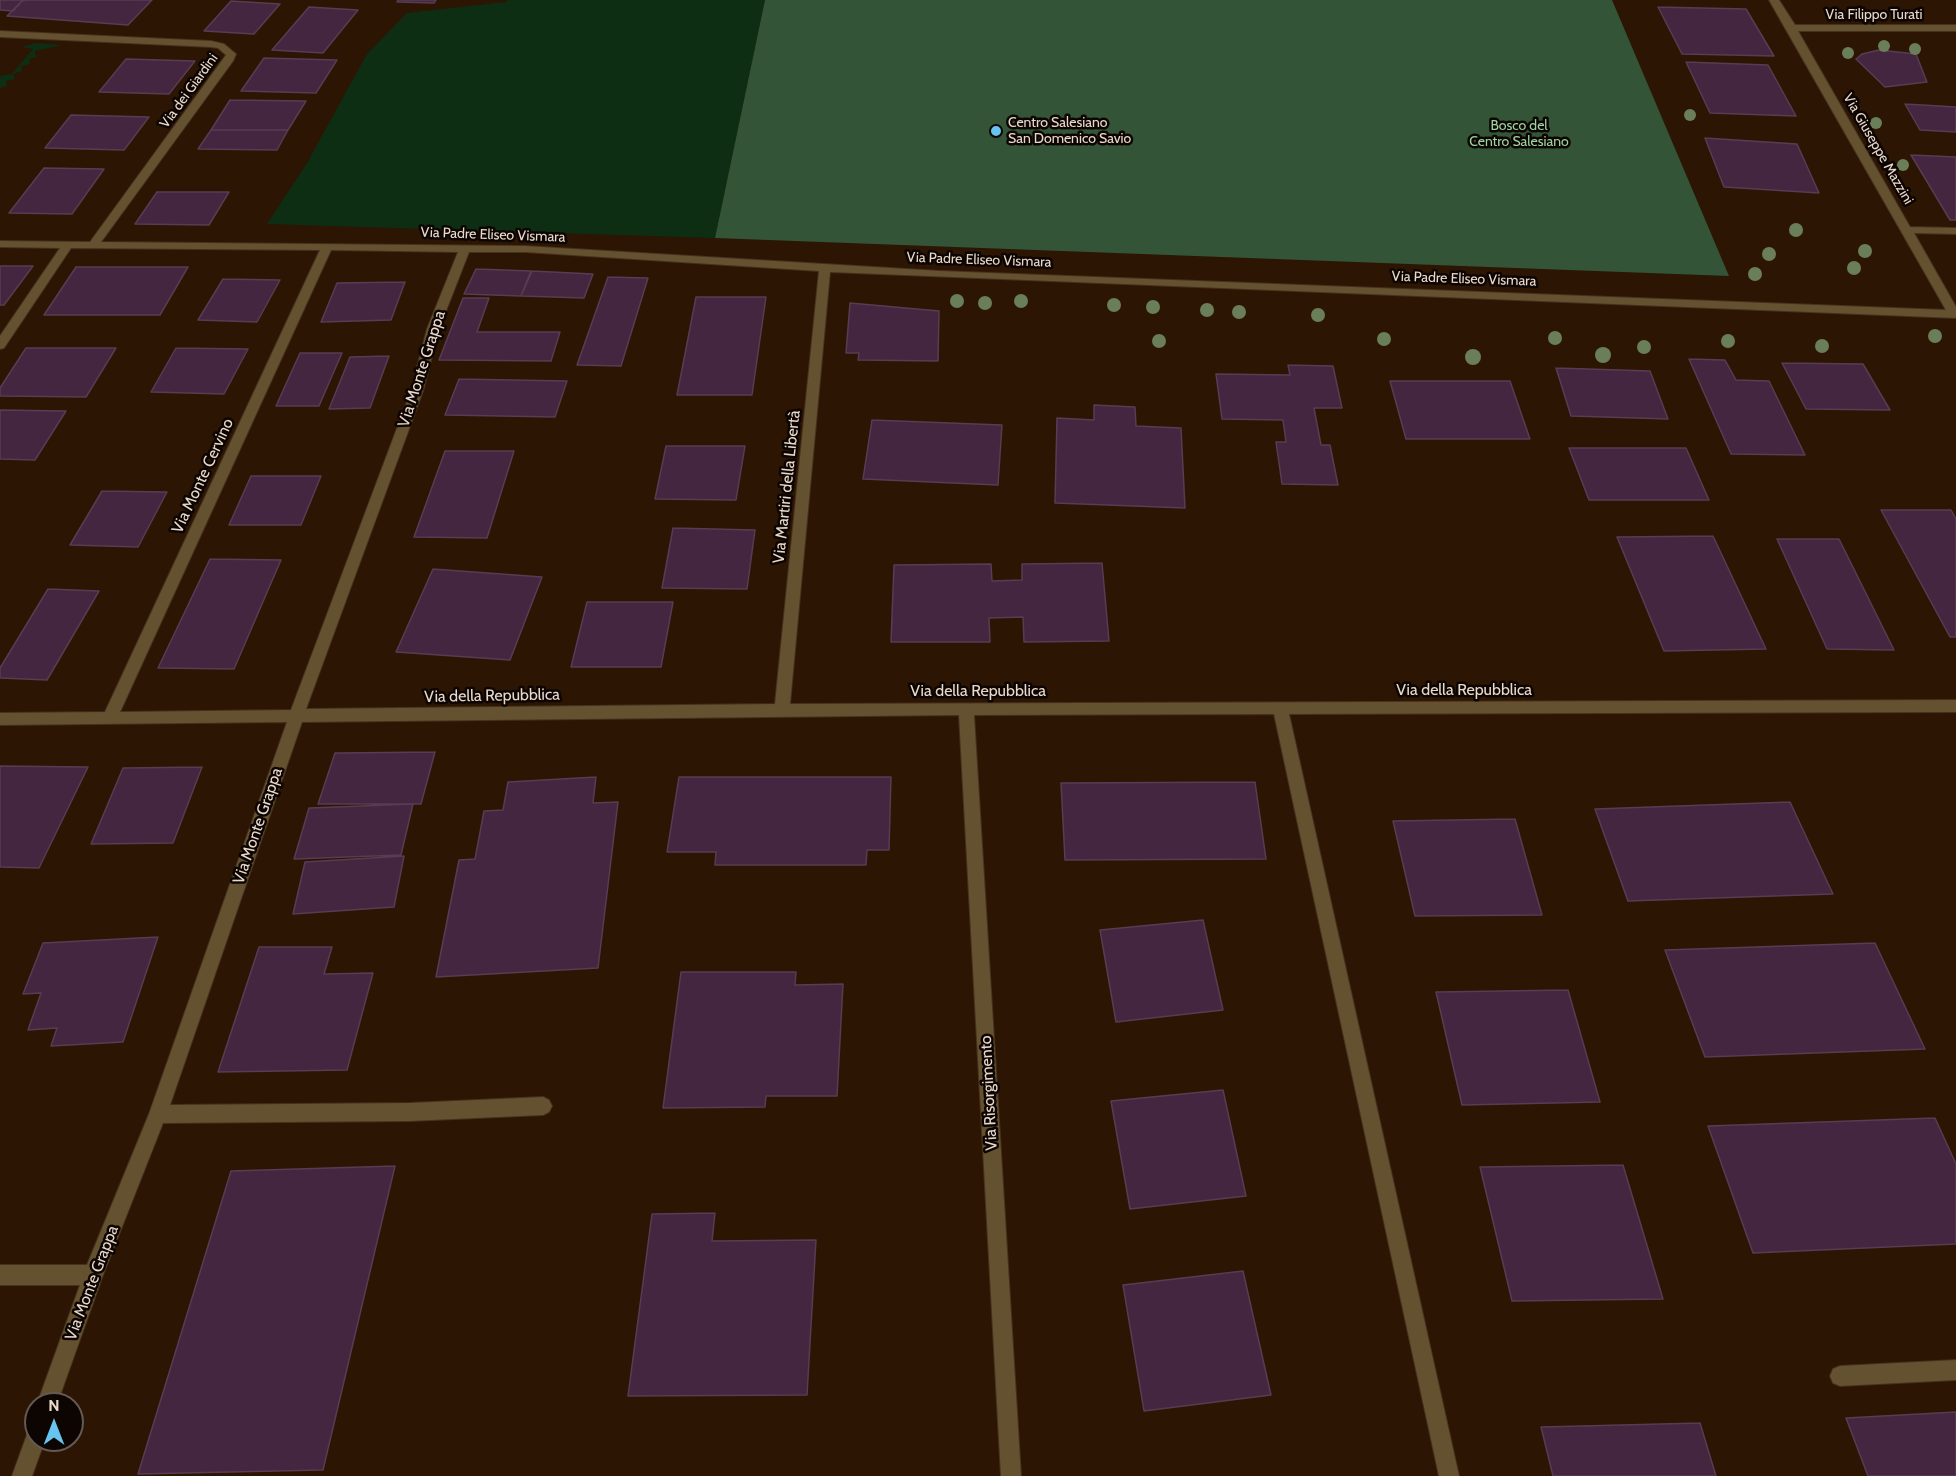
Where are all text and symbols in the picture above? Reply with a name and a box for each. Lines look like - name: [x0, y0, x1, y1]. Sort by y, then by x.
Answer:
- street label: Via Filippo Turati: [1825, 7, 1923, 23]
- street label: Via dei Giardini: [156, 51, 222, 131]
- street label: Via Giuseppe Mazzini: [1839, 90, 1917, 208]
- place label: Centro Salesiano San Domenico Savio: [1008, 115, 1131, 148]
- park label: Bosco del Centro Salesiano: [1469, 118, 1569, 150]
- marker: Centro Salesiano San Domenico Savio: [989, 124, 1003, 138]
- street label: Via Padre Eliseo Vismara: [420, 224, 566, 246]
- street label: Via Padre Eliseo Vismara: [906, 249, 1052, 271]
- street label: Via Padre Eliseo Vismara: [1391, 268, 1537, 290]
- street label: Via Monte Grappa: [394, 308, 450, 430]
- street label: Via Martiri della Libertà: [769, 409, 805, 565]
- street label: Via Monte Cervino: [168, 415, 238, 537]
- street label: Via della Repubblica: [1396, 680, 1532, 700]
- street label: Via della Repubblica: [910, 681, 1046, 701]
- street label: Via della Repubblica: [424, 685, 560, 707]
- street label: Via Monte Grappa: [229, 765, 287, 887]
- street label: Via Risorgimento: [976, 1035, 1002, 1151]
- street label: Via Monte Grappa: [61, 1223, 123, 1343]
- north arrow: [24, 1392, 84, 1452]
- text: N: [48, 1396, 60, 1415]

